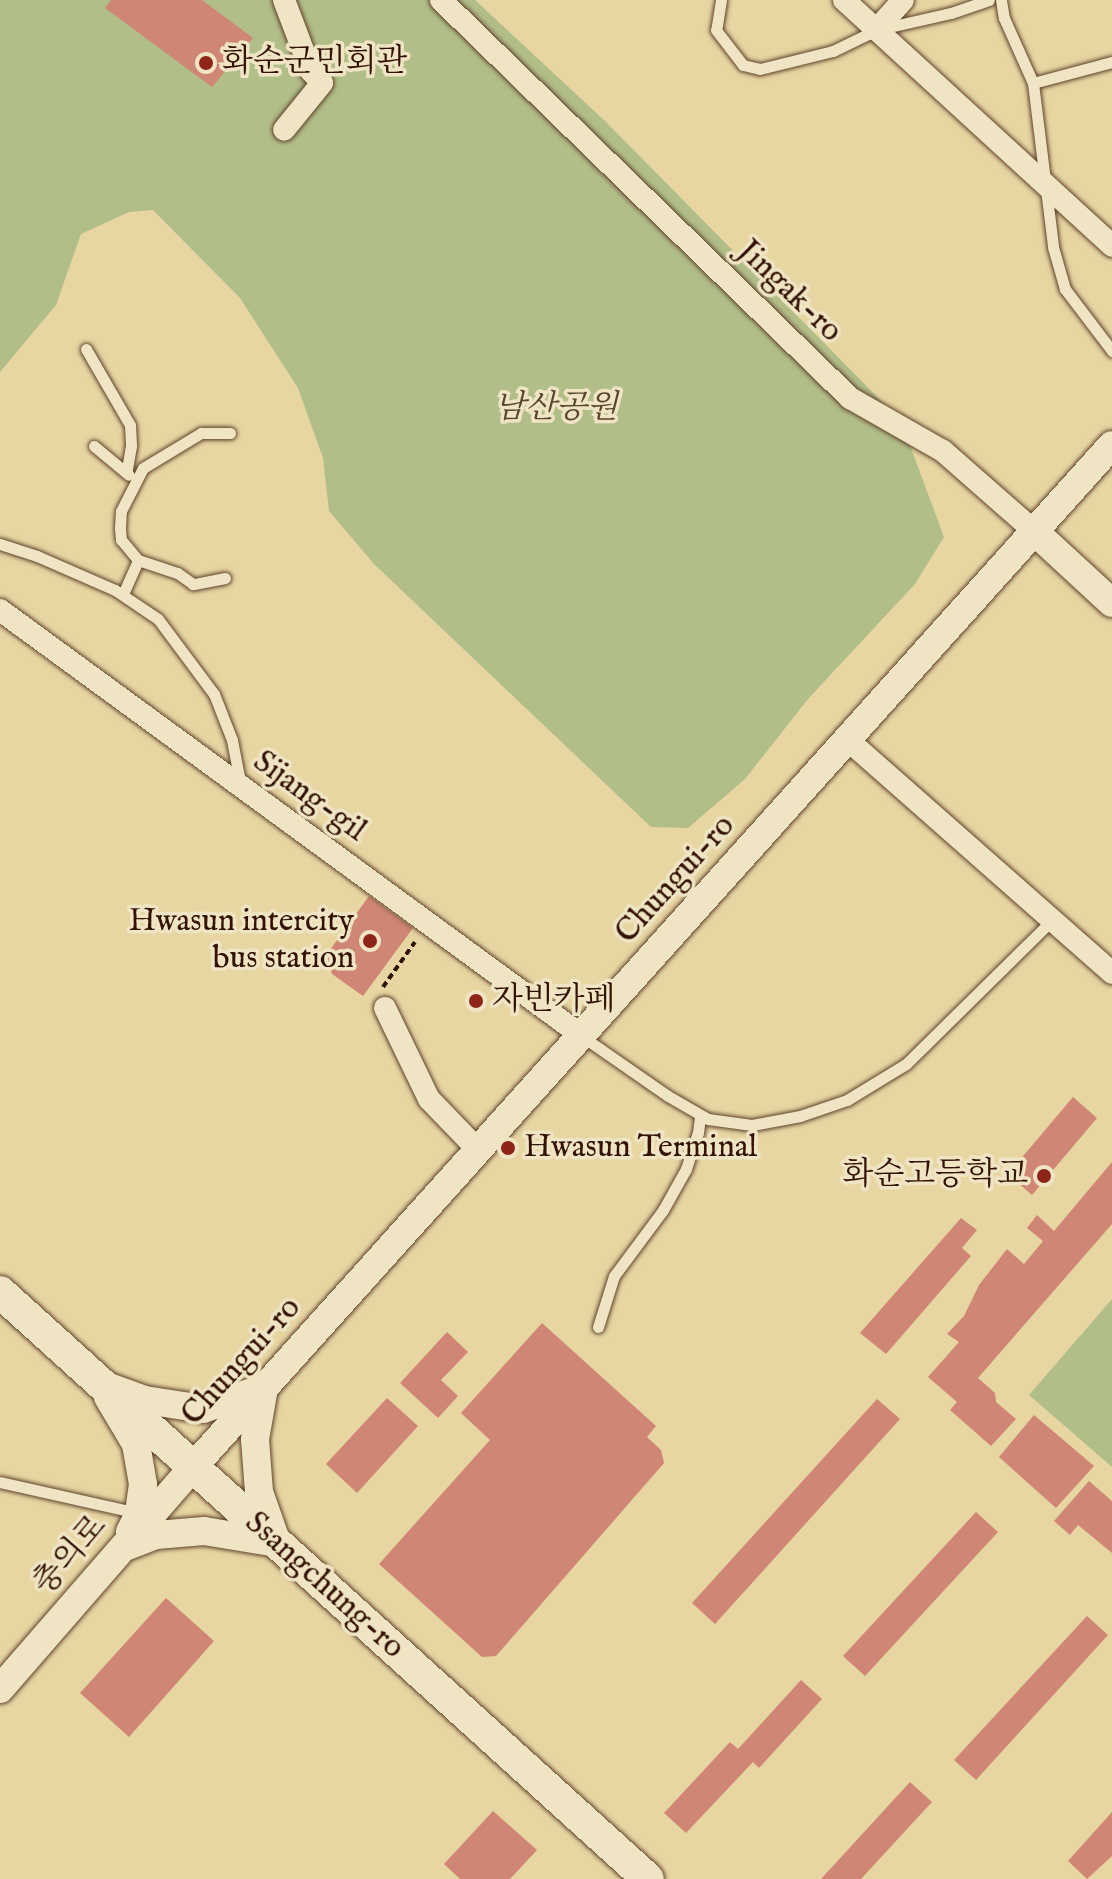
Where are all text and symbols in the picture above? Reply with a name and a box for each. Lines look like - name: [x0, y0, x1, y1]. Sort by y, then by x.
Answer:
- place label: 화순군민회관: [222, 44, 407, 82]
- marker: 화순군민회관: [197, 54, 215, 72]
- street label: Jingak-ro: [729, 233, 849, 351]
- park label: 남산공원: [494, 390, 618, 428]
- street label: Sijang-gil: [245, 743, 373, 851]
- street label: Chungui-ro: [608, 808, 744, 952]
- place label: Hwasun intercity bus station: [129, 904, 354, 979]
- marker: Hwasun intercity bus station: [361, 932, 379, 950]
- place label: 자빈카페: [492, 982, 616, 1020]
- marker: 자빈카페: [467, 992, 485, 1010]
- place label: Hwasun Terminal: [524, 1129, 757, 1167]
- marker: Hwasun Terminal: [499, 1139, 517, 1157]
- place label: 화순고등학교: [843, 1157, 1028, 1195]
- marker: 화순고등학교: [1035, 1167, 1053, 1185]
- street label: Chungui-ro: [174, 1290, 310, 1434]
- street label: Ssangchung-ro: [236, 1504, 412, 1668]
- street label: 충의로: [26, 1508, 116, 1604]

